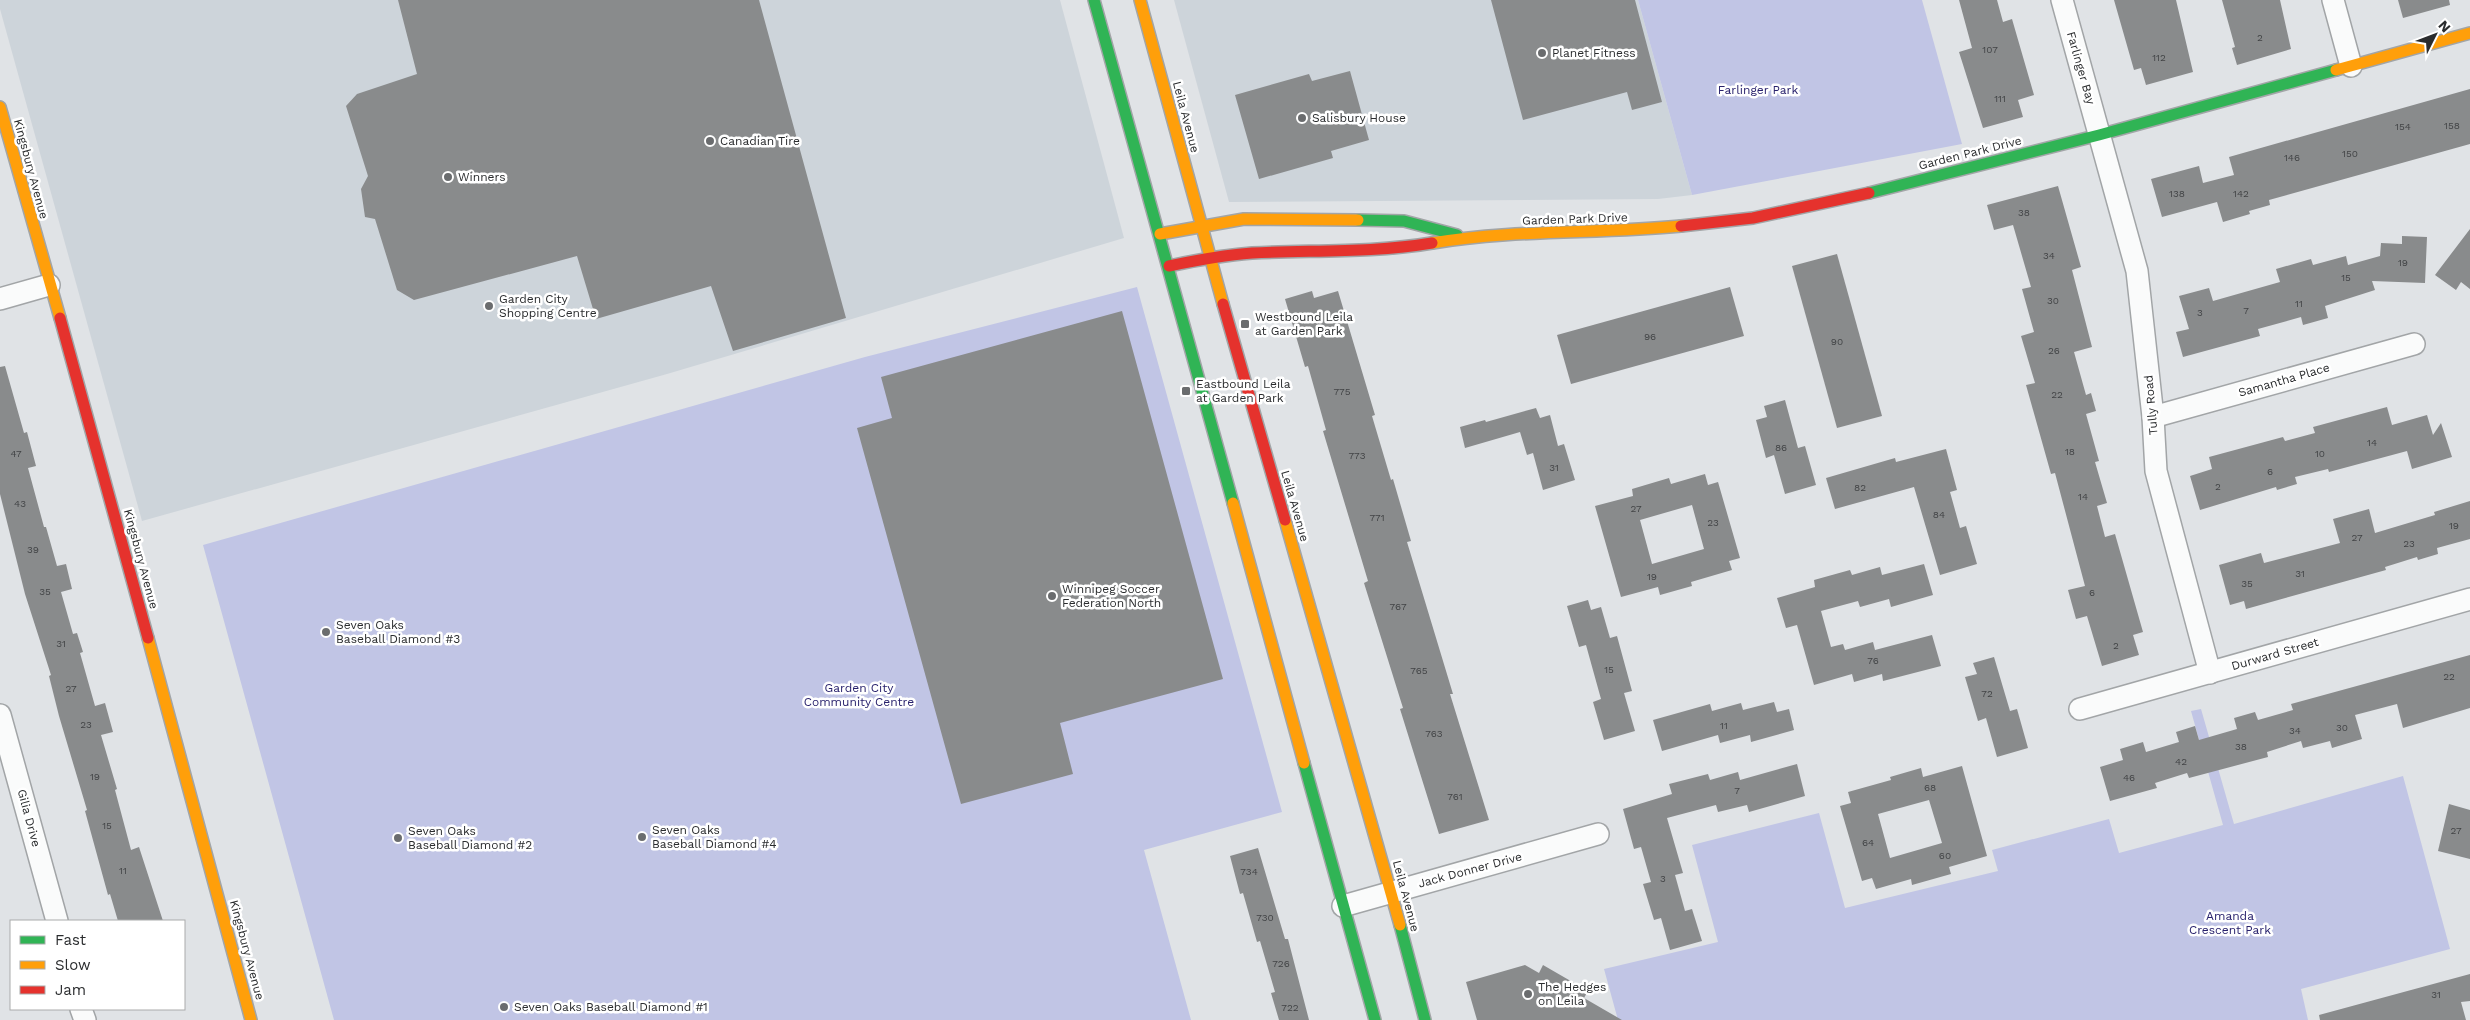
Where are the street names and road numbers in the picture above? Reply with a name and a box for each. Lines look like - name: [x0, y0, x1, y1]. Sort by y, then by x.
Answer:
- street label: Farlinger Bay: [2064, 30, 2098, 107]
- street label: Leila Avenue: [1170, 80, 1202, 154]
- street label: Kingsbury Avenue: [11, 117, 51, 221]
- street label: Garden Park Drive: [1917, 133, 2023, 173]
- street label: Garden Park Drive: [1522, 210, 1628, 228]
- street label: Samantha Place: [2237, 360, 2331, 400]
- street label: Tully Road: [2141, 374, 2161, 436]
- street label: Leila Avenue: [1278, 469, 1312, 543]
- street label: Kingsbury Avenue: [121, 507, 161, 611]
- street label: Durward Street: [2230, 635, 2320, 673]
- street label: Gilia Drive: [15, 788, 43, 848]
- street label: Jack Donner Drive: [1417, 849, 1524, 891]
- street label: Leila Avenue: [1390, 859, 1422, 933]
- street label: Kingsbury Avenue: [227, 898, 267, 1002]

